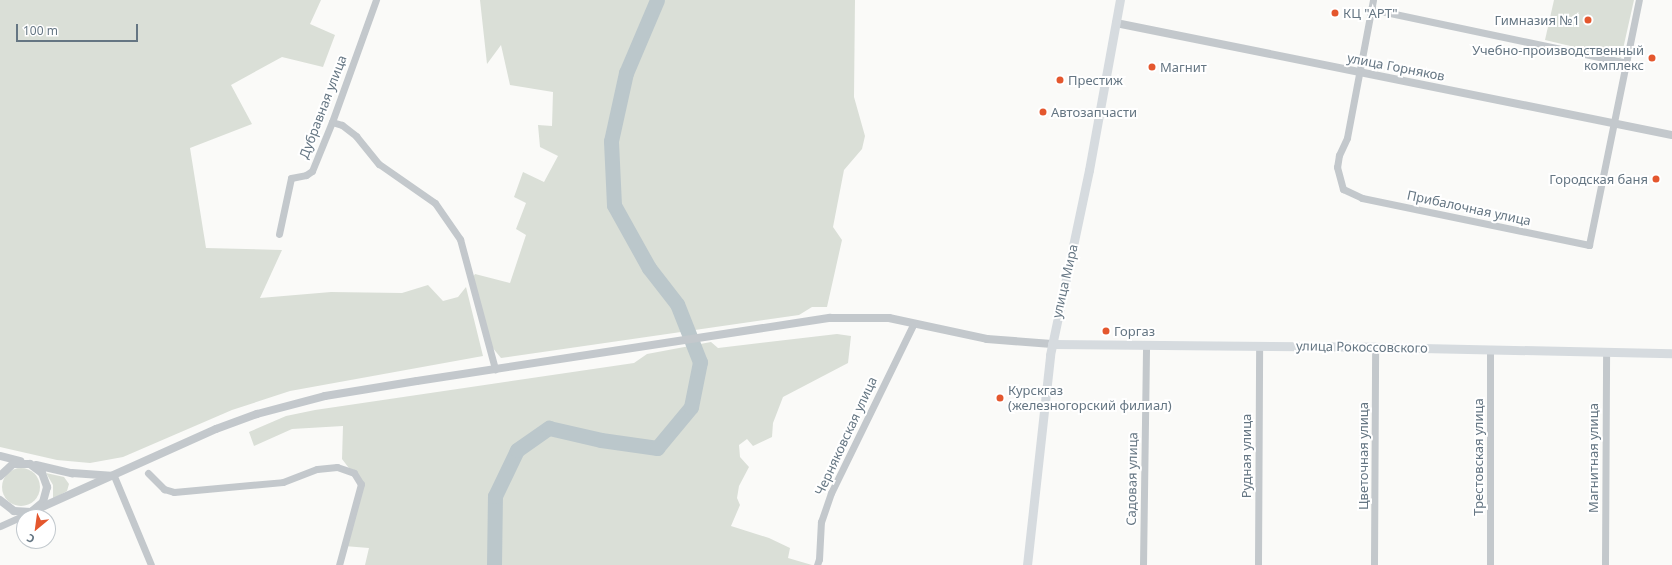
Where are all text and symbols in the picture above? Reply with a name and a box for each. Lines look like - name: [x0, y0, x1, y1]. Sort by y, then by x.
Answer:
- place label: КЦ "АРТ": [1343, 5, 1397, 21]
- marker: КЦ "АРТ": [1330, 8, 1340, 18]
- place label: Гимназия №1: [1495, 12, 1580, 28]
- marker: Гимназия №1: [1583, 15, 1593, 25]
- scale bar: [18, 16, 140, 42]
- text: 100 m: [23, 22, 58, 39]
- place label: Учебно-производственный комплекс: [1472, 43, 1644, 74]
- street label: улица Горняков: [1346, 50, 1446, 84]
- street label: Дубравная улица: [296, 53, 350, 161]
- marker: Учебно-производственный комплекс: [1647, 53, 1657, 63]
- place label: Магнит: [1160, 59, 1207, 75]
- marker: Магнит: [1147, 62, 1157, 72]
- place label: Престиж: [1068, 72, 1123, 88]
- marker: Престиж: [1055, 75, 1065, 85]
- place label: Автозапчасти: [1051, 104, 1137, 120]
- marker: Автозапчасти: [1038, 107, 1048, 117]
- place label: Городская баня: [1549, 171, 1648, 187]
- marker: Городская баня: [1651, 174, 1661, 184]
- street label: Прибалочная улица: [1406, 187, 1532, 229]
- street label: улица Мира: [1049, 243, 1081, 319]
- place label: Горгаз: [1114, 323, 1155, 339]
- marker: Горгаз: [1101, 326, 1111, 336]
- street label: улица Рокоссовского: [1296, 338, 1428, 356]
- street label: Черняковская улица: [812, 374, 880, 498]
- place label: Курскгаз (железногорский филиал): [1008, 383, 1172, 414]
- marker: Курскгаз (железногорский филиал): [995, 393, 1005, 403]
- street label: Трестовская улица: [1470, 398, 1486, 516]
- street label: Цветочная улица: [1355, 402, 1371, 510]
- street label: Магнитная улица: [1585, 403, 1601, 513]
- street label: Рудная улица: [1238, 414, 1254, 498]
- street label: Садовая улица: [1123, 432, 1141, 526]
- north arrow: [16, 509, 56, 549]
- text: С: [24, 531, 37, 547]

